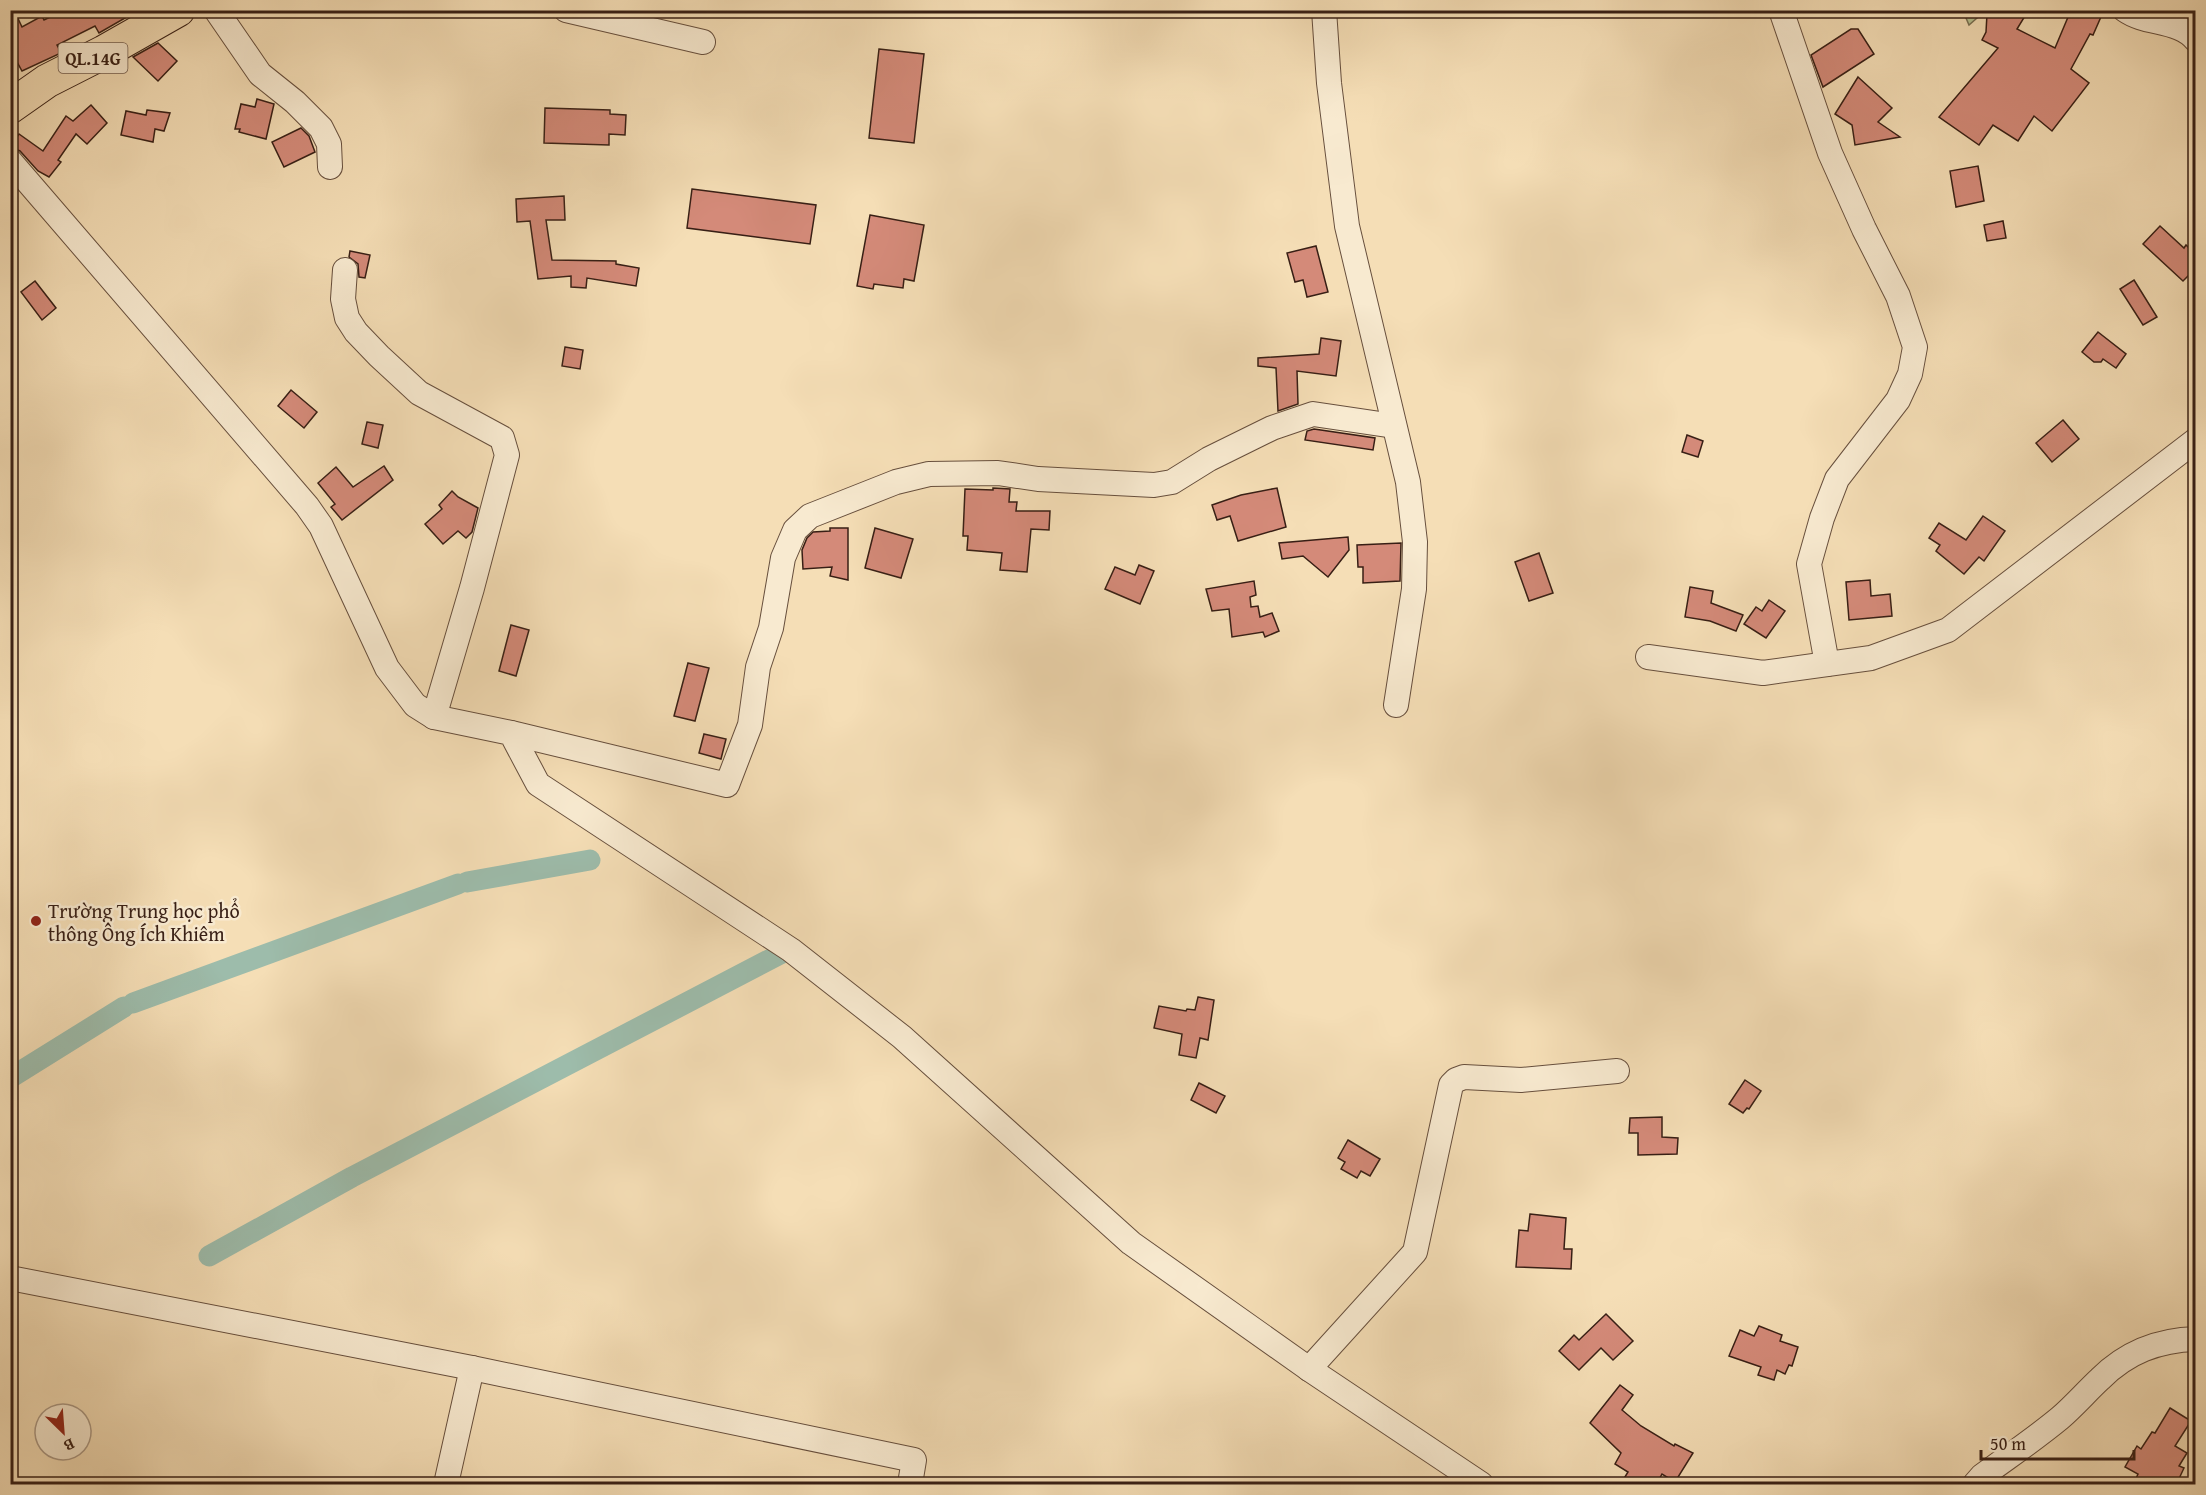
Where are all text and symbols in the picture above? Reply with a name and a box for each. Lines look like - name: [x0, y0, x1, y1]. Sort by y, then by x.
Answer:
- road number: QL.14G: [58, 43, 128, 73]
- place label: Trường Trung học phổ thông Ông Ích Khiêm: [48, 896, 240, 948]
- marker: Trường Trung học phổ thông Ông Ích Khiêm: [29, 914, 43, 928]
- north arrow: [33, 1402, 93, 1462]
- scale bar: [1981, 1423, 2134, 1461]
- text: 50 m: [1990, 1430, 2026, 1457]
- text: B: [60, 1433, 79, 1459]

